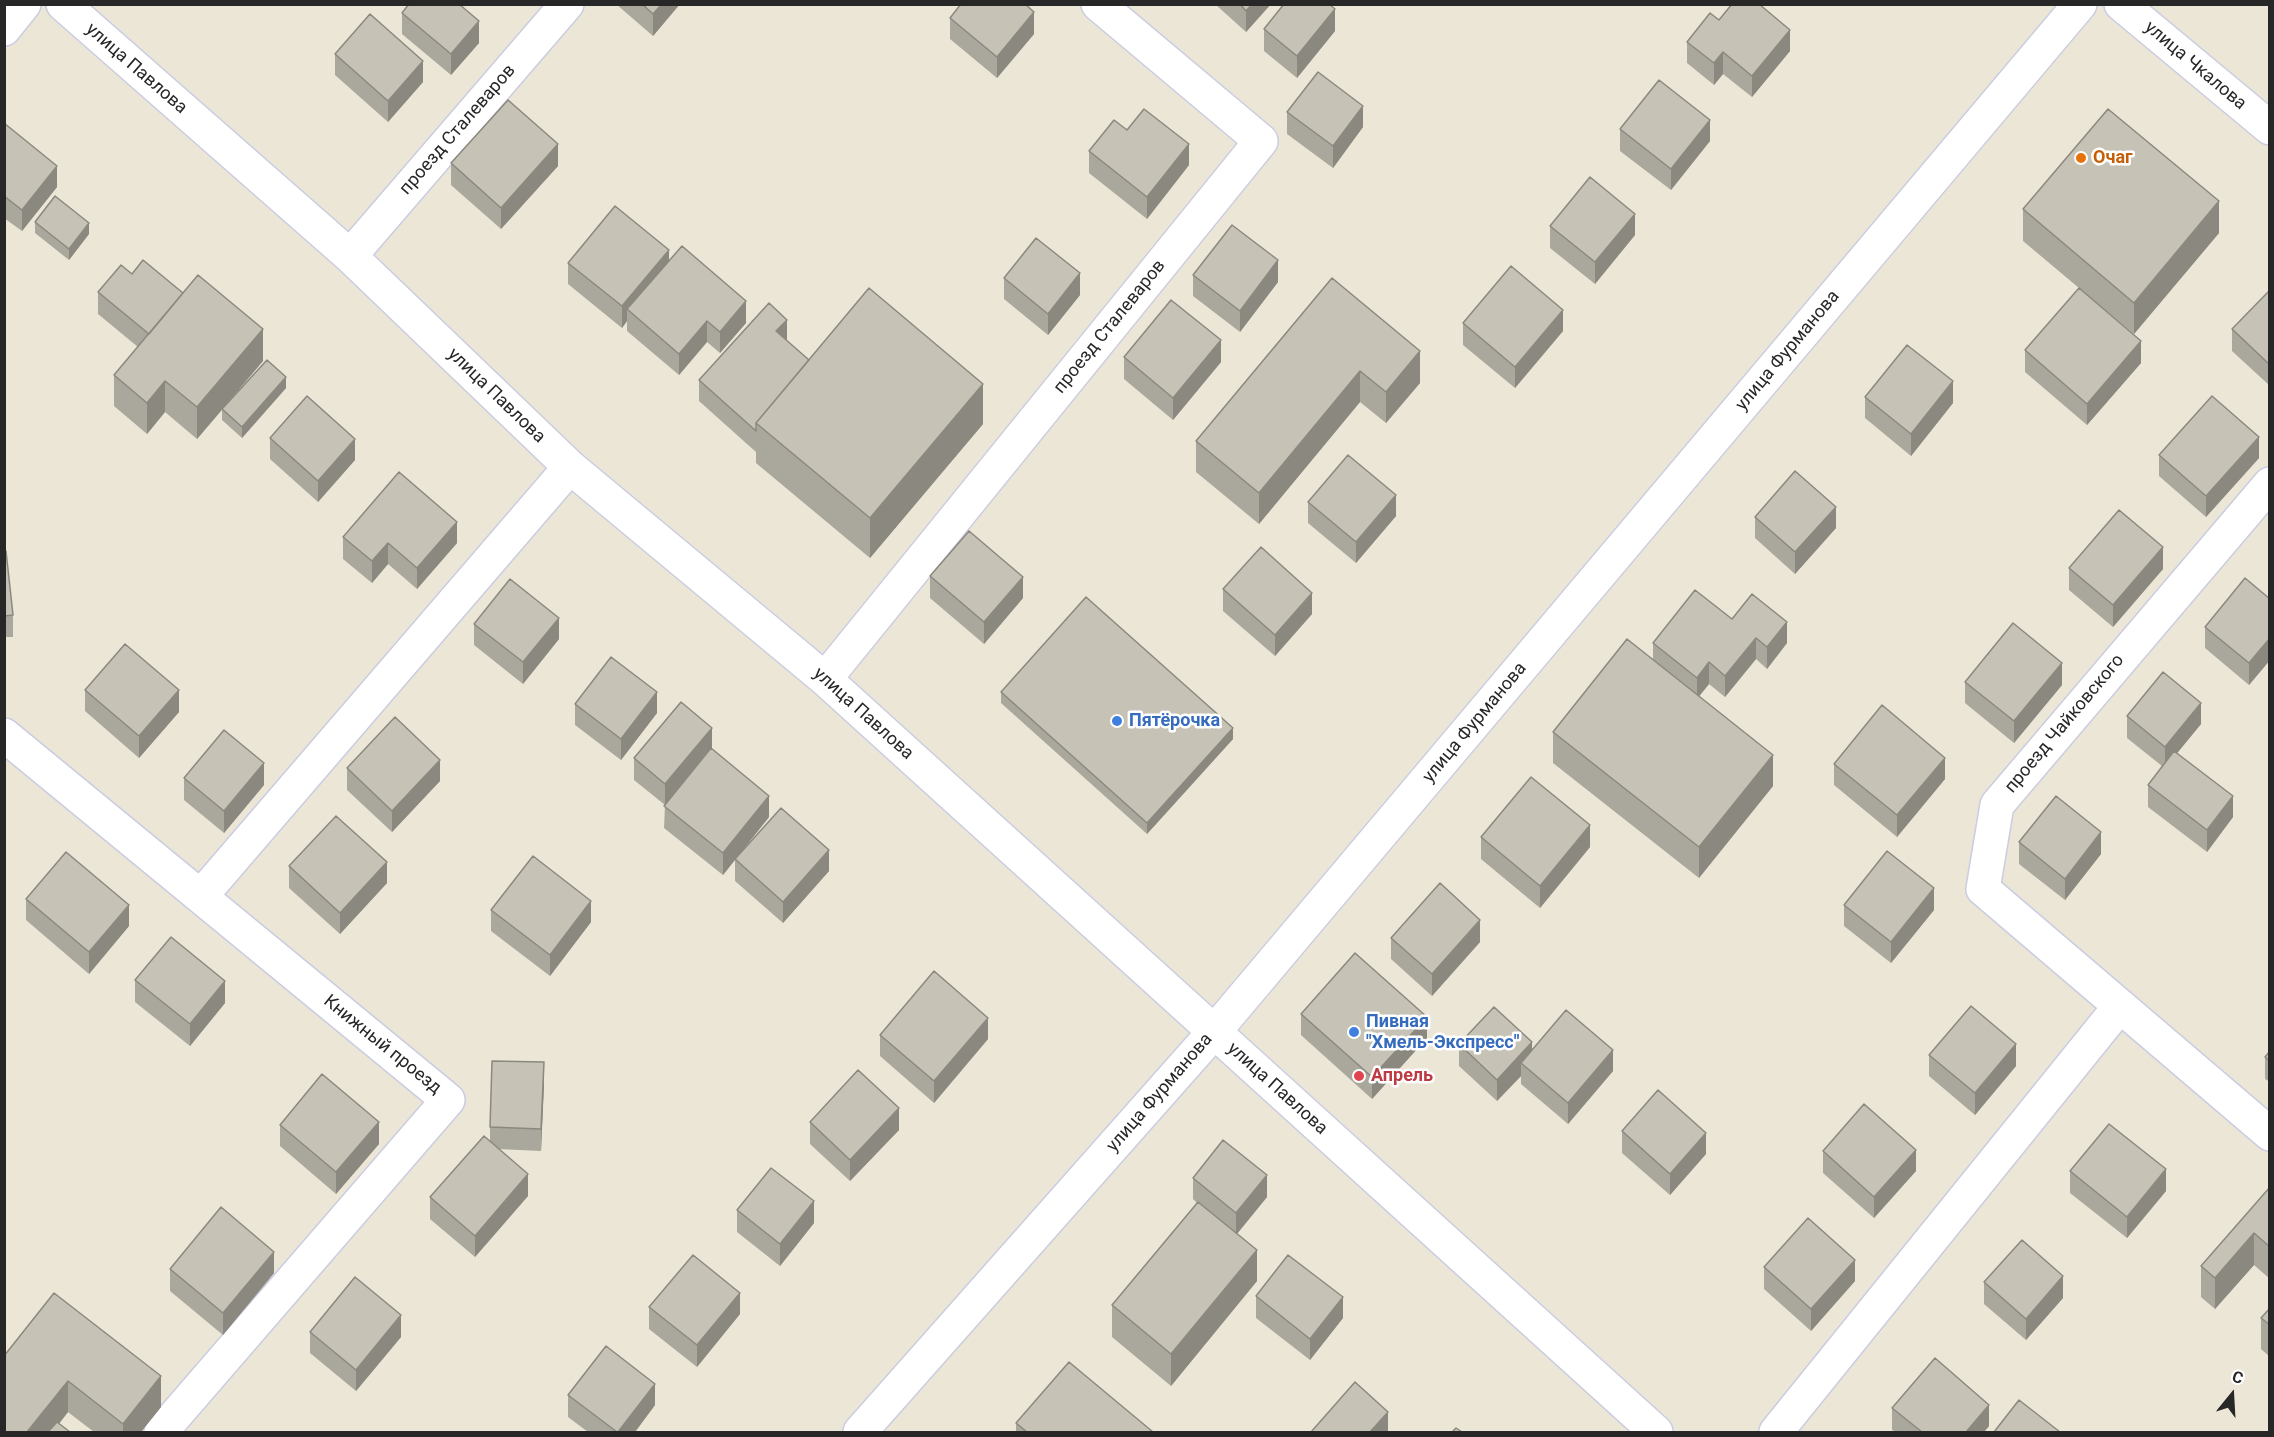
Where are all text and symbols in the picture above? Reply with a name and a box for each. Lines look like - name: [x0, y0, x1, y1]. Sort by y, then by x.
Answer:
- street label: улица Чкалова: [2140, 17, 2250, 115]
- street label: улица Павлова: [81, 19, 191, 119]
- street label: проезд Сталеваров: [396, 60, 520, 200]
- place label: Очаг: [2093, 147, 2133, 169]
- marker: Очаг: [2074, 151, 2088, 165]
- street label: проезд Сталеваров: [1050, 256, 1170, 398]
- street label: улица Фурманова: [1731, 287, 1845, 415]
- street label: улица Павлова: [443, 344, 549, 448]
- street label: проезд Чайковского: [2001, 650, 2129, 798]
- street label: улица Фурманова: [1418, 659, 1532, 787]
- street label: улица Павлова: [808, 663, 918, 765]
- place label: Пятёрочка: [1129, 710, 1220, 732]
- marker: Пятёрочка: [1110, 714, 1124, 728]
- street label: Книжный проезд: [319, 991, 445, 1099]
- place label: Пивная "Хмель-Экспресс": [1366, 1011, 1519, 1054]
- marker: Пивная "Хмель-Экспресс": [1347, 1025, 1361, 1039]
- street label: улица Фурманова: [1103, 1029, 1217, 1157]
- street label: улица Павлова: [1222, 1038, 1332, 1140]
- place label: Апрель: [1371, 1065, 1433, 1087]
- marker: Апрель: [1352, 1069, 1366, 1083]
- north arrow: [2202, 1365, 2262, 1425]
- text: С: [2230, 1367, 2246, 1388]

